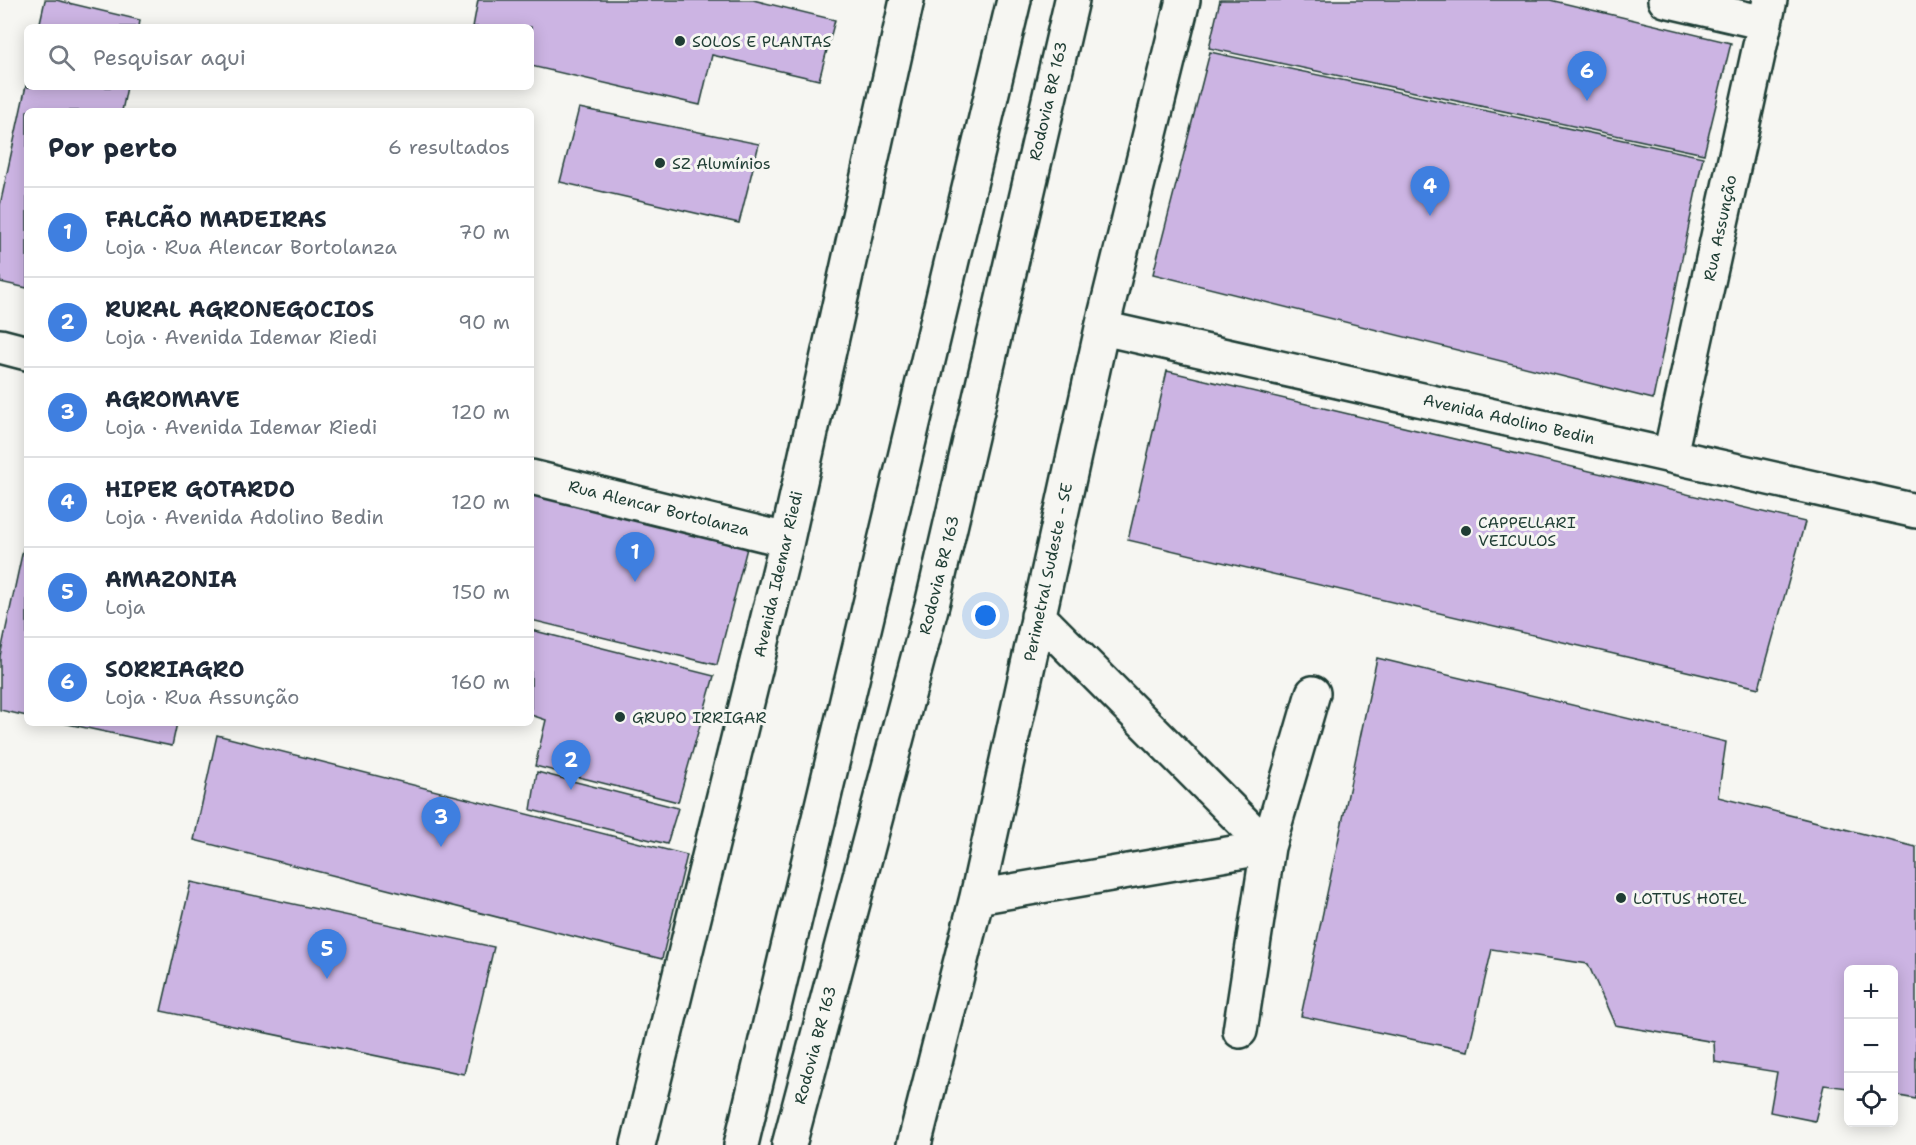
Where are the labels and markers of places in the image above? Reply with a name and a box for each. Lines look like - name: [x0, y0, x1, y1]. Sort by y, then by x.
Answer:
- place label: SOLOS E PLANTAS: [692, 31, 832, 52]
- marker: SOLOS E PLANTAS: [673, 34, 687, 48]
- pin: 6: [1568, 51, 1606, 101]
- place label: SZ Alumínios: [672, 153, 771, 174]
- marker: SZ Alumínios: [653, 156, 667, 170]
- pin: 4: [1410, 166, 1450, 216]
- place label: CAPPELLARI VEICULOS: [1478, 512, 1576, 551]
- marker: CAPPELLARI VEICULOS: [1459, 524, 1473, 538]
- pin: 1: [616, 532, 654, 582]
- place label: GRUPO IRRIGAR: [632, 707, 767, 728]
- marker: GRUPO IRRIGAR: [613, 710, 627, 724]
- pin: 2: [552, 740, 590, 790]
- pin: 3: [422, 798, 460, 847]
- place label: LOTTUS HOTEL: [1633, 888, 1747, 909]
- marker: LOTTUS HOTEL: [1614, 891, 1628, 905]
- pin: 5: [308, 930, 346, 979]

